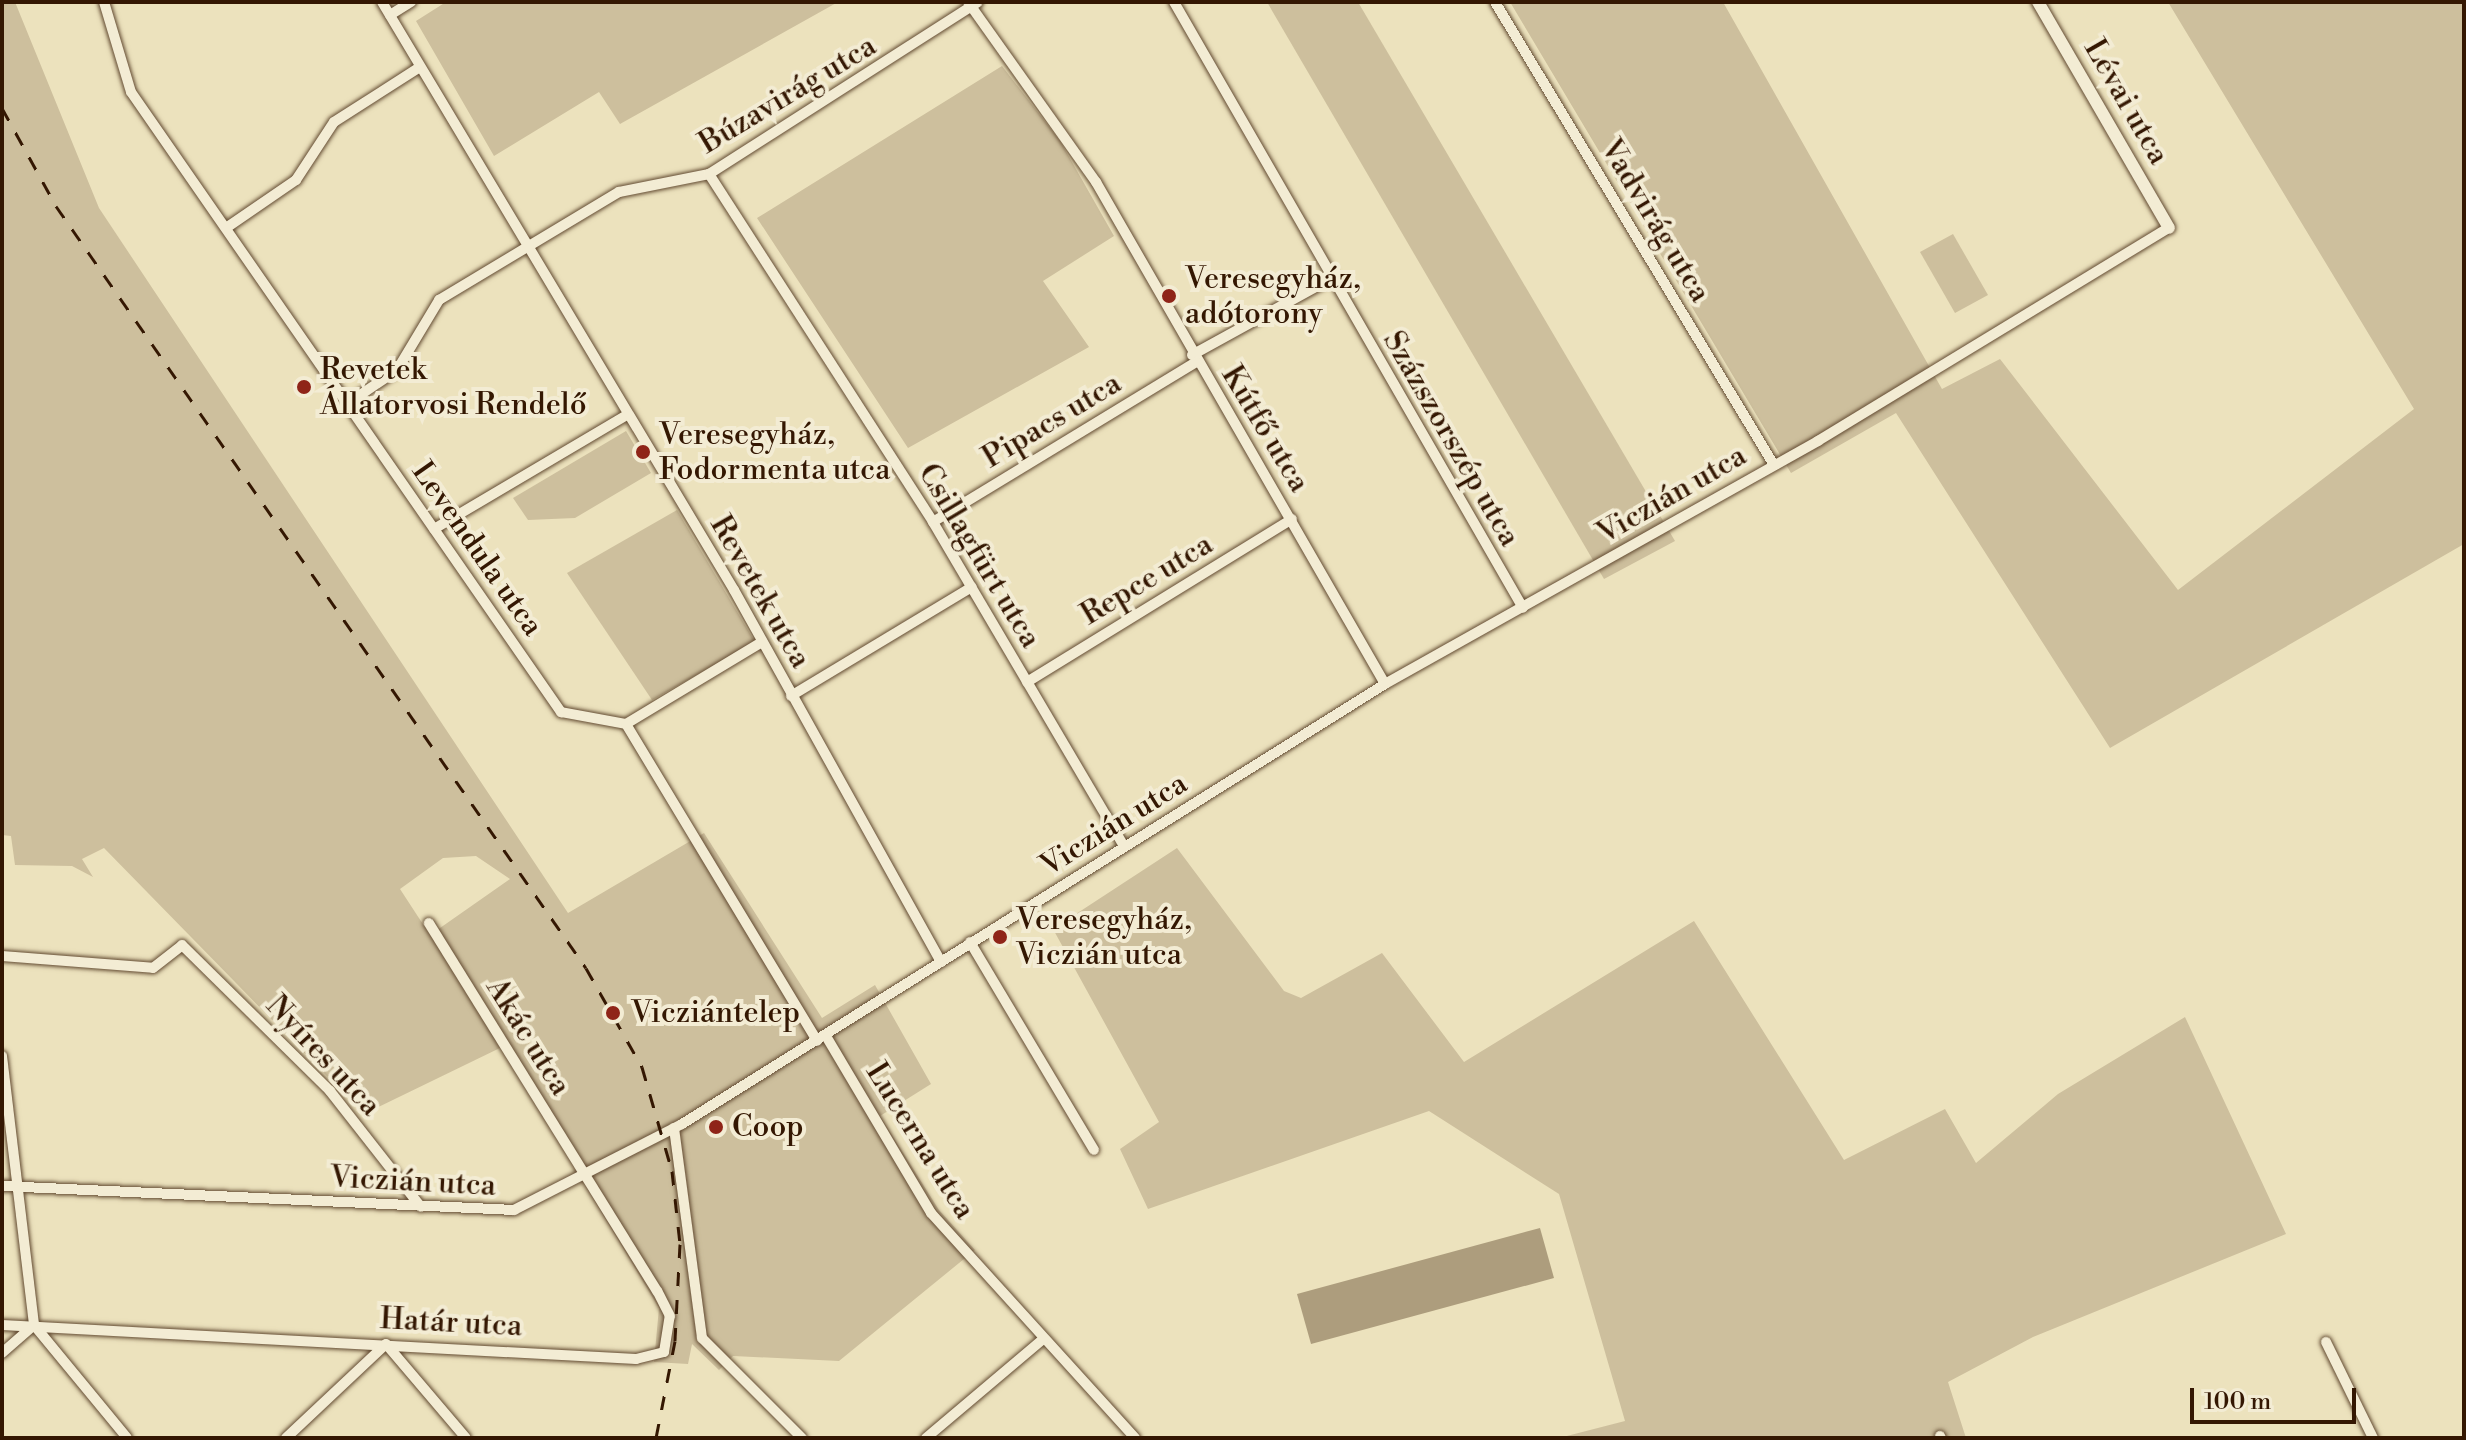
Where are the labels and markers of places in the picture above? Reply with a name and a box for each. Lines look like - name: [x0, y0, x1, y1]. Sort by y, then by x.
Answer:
- place label: Veresegyház, adótorony: [1185, 261, 1361, 332]
- marker: Veresegyház, adótorony: [1160, 287, 1178, 305]
- place label: Revetek Állatorvosi Rendelő: [320, 352, 587, 422]
- marker: Revetek Állatorvosi Rendelő: [295, 378, 313, 396]
- place label: Veresegyház, Fodormenta utca: [659, 417, 890, 488]
- marker: Veresegyház, Fodormenta utca: [634, 443, 652, 461]
- place label: Veresegyház, Viczián utca: [1016, 902, 1192, 972]
- marker: Veresegyház, Viczián utca: [991, 928, 1009, 946]
- place label: Vicziántelep: [631, 995, 800, 1031]
- marker: Vicziántelep: [602, 1002, 624, 1024]
- place label: Coop: [732, 1109, 804, 1145]
- marker: Coop: [707, 1118, 725, 1136]

